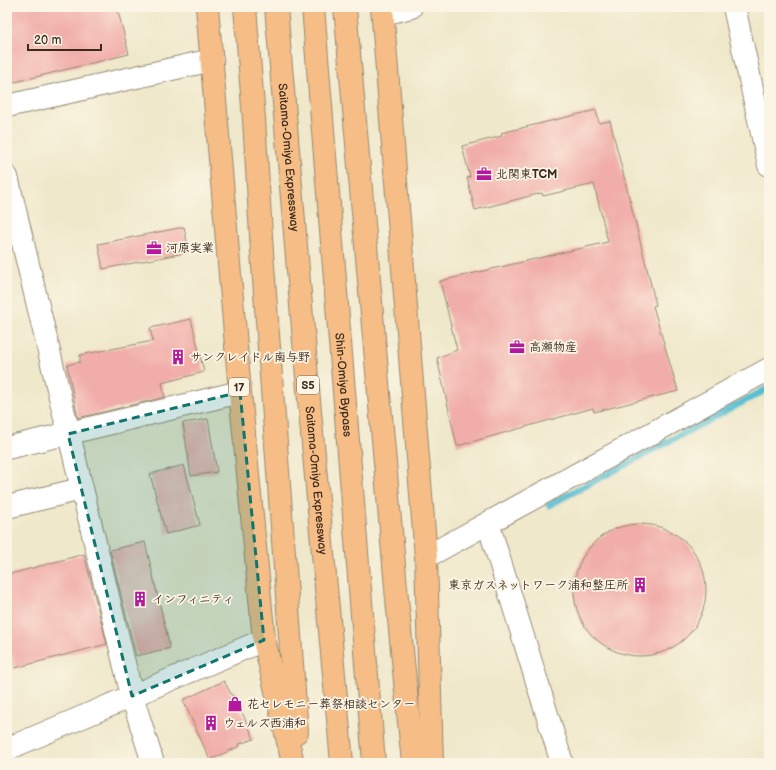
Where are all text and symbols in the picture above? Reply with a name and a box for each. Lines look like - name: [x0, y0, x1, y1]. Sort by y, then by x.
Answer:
- scale bar: [28, 26, 101, 52]
- text: 20 m: [34, 33, 61, 48]
- street label: Saitama-Omiya Expressway: [274, 83, 302, 233]
- office icon: 北関東TCM: [475, 165, 493, 183]
- place label: 北関東TCM: [496, 167, 557, 182]
- office icon: 河原実業: [145, 239, 163, 257]
- place label: 河原実業: [166, 241, 214, 256]
- street label: Shin-Omiya Bypass: [331, 332, 355, 437]
- office icon: 高瀬物産: [508, 338, 526, 356]
- place label: 高瀬物産: [529, 340, 577, 355]
- building icon: サンクレイドル南与野: [169, 348, 187, 366]
- place label: サンクレイドル南与野: [190, 350, 310, 365]
- road number: S5: [297, 376, 319, 394]
- road number: 17: [229, 378, 249, 396]
- street label: Saitama-Omiya Expressway: [302, 405, 330, 556]
- building icon: 東京ガスネットワーク浦和整圧所: [631, 576, 649, 594]
- place label: 東京ガスネットワーク浦和整圧所: [448, 578, 629, 593]
- building icon: インフィニティ: [131, 590, 149, 608]
- place label: インフィニティ: [152, 592, 234, 607]
- shop icon: 花セレモニー葬祭相談センター: [226, 695, 244, 713]
- place label: 花セレモニー葬祭相談センター: [247, 697, 415, 712]
- building icon: ウェルズ西浦和: [202, 714, 220, 732]
- place label: ウェルズ西浦和: [223, 716, 306, 731]

